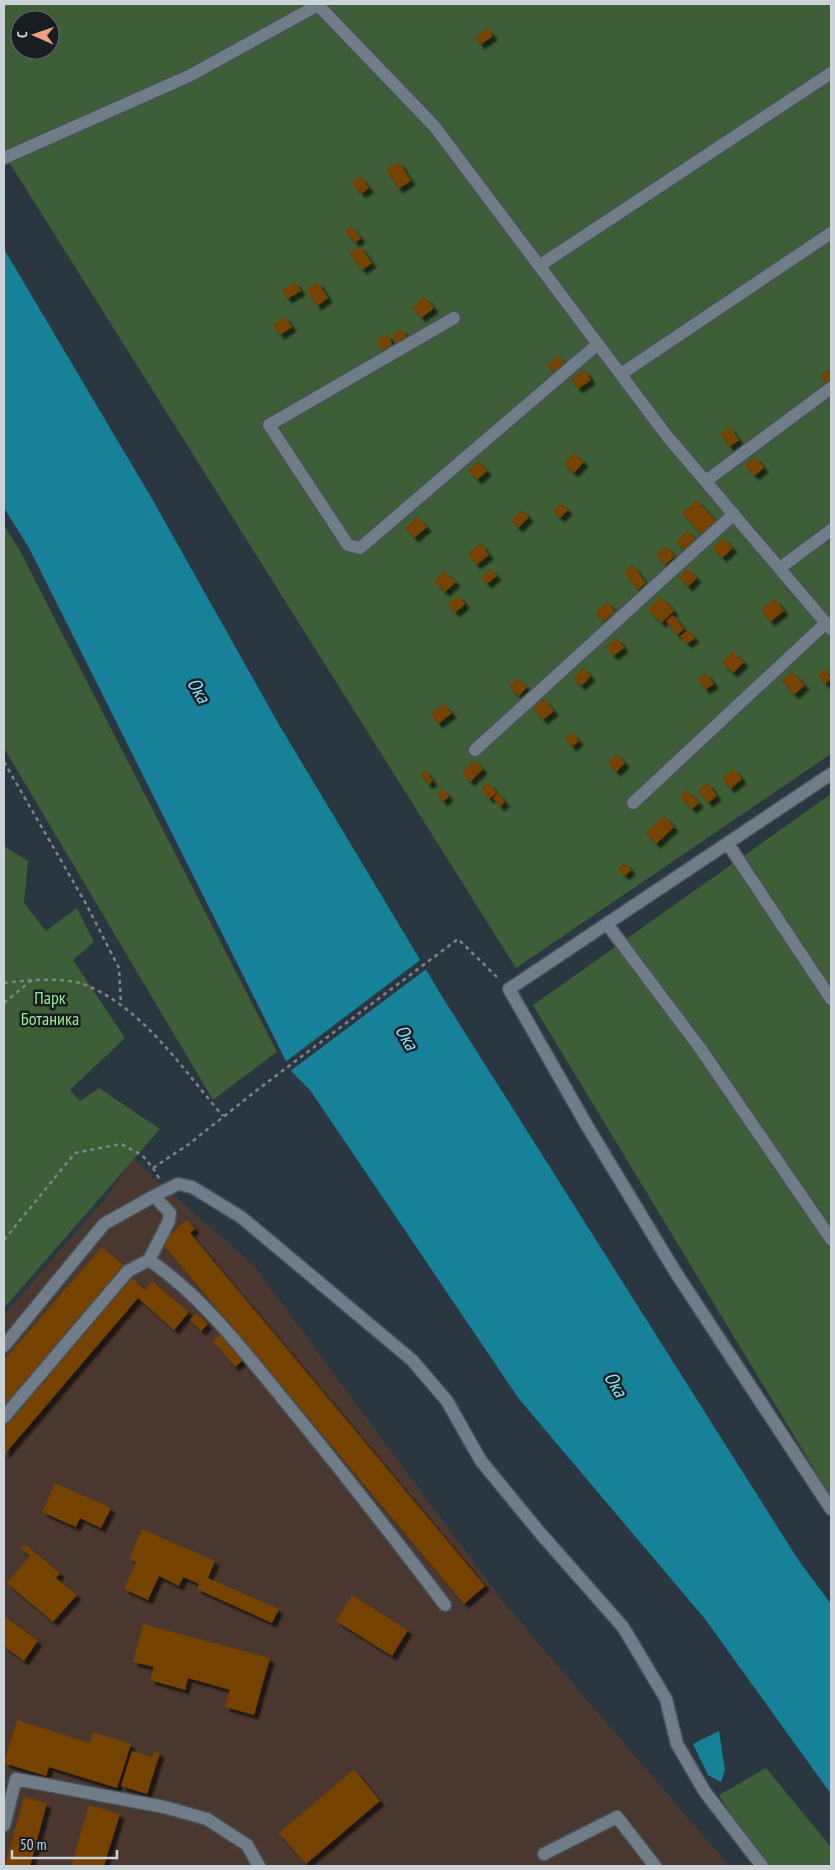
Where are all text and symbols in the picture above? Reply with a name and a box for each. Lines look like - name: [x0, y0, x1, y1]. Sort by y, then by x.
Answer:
- north arrow: [10, 10, 60, 60]
- text: С: [13, 30, 31, 38]
- water label: Ока: [182, 673, 217, 708]
- park label: Парк Ботаника: [21, 986, 79, 1030]
- water label: Ока: [390, 1020, 425, 1055]
- water label: Ока: [599, 1367, 634, 1402]
- scale bar: [12, 1828, 118, 1860]
- text: 50 m: [20, 1835, 46, 1854]

